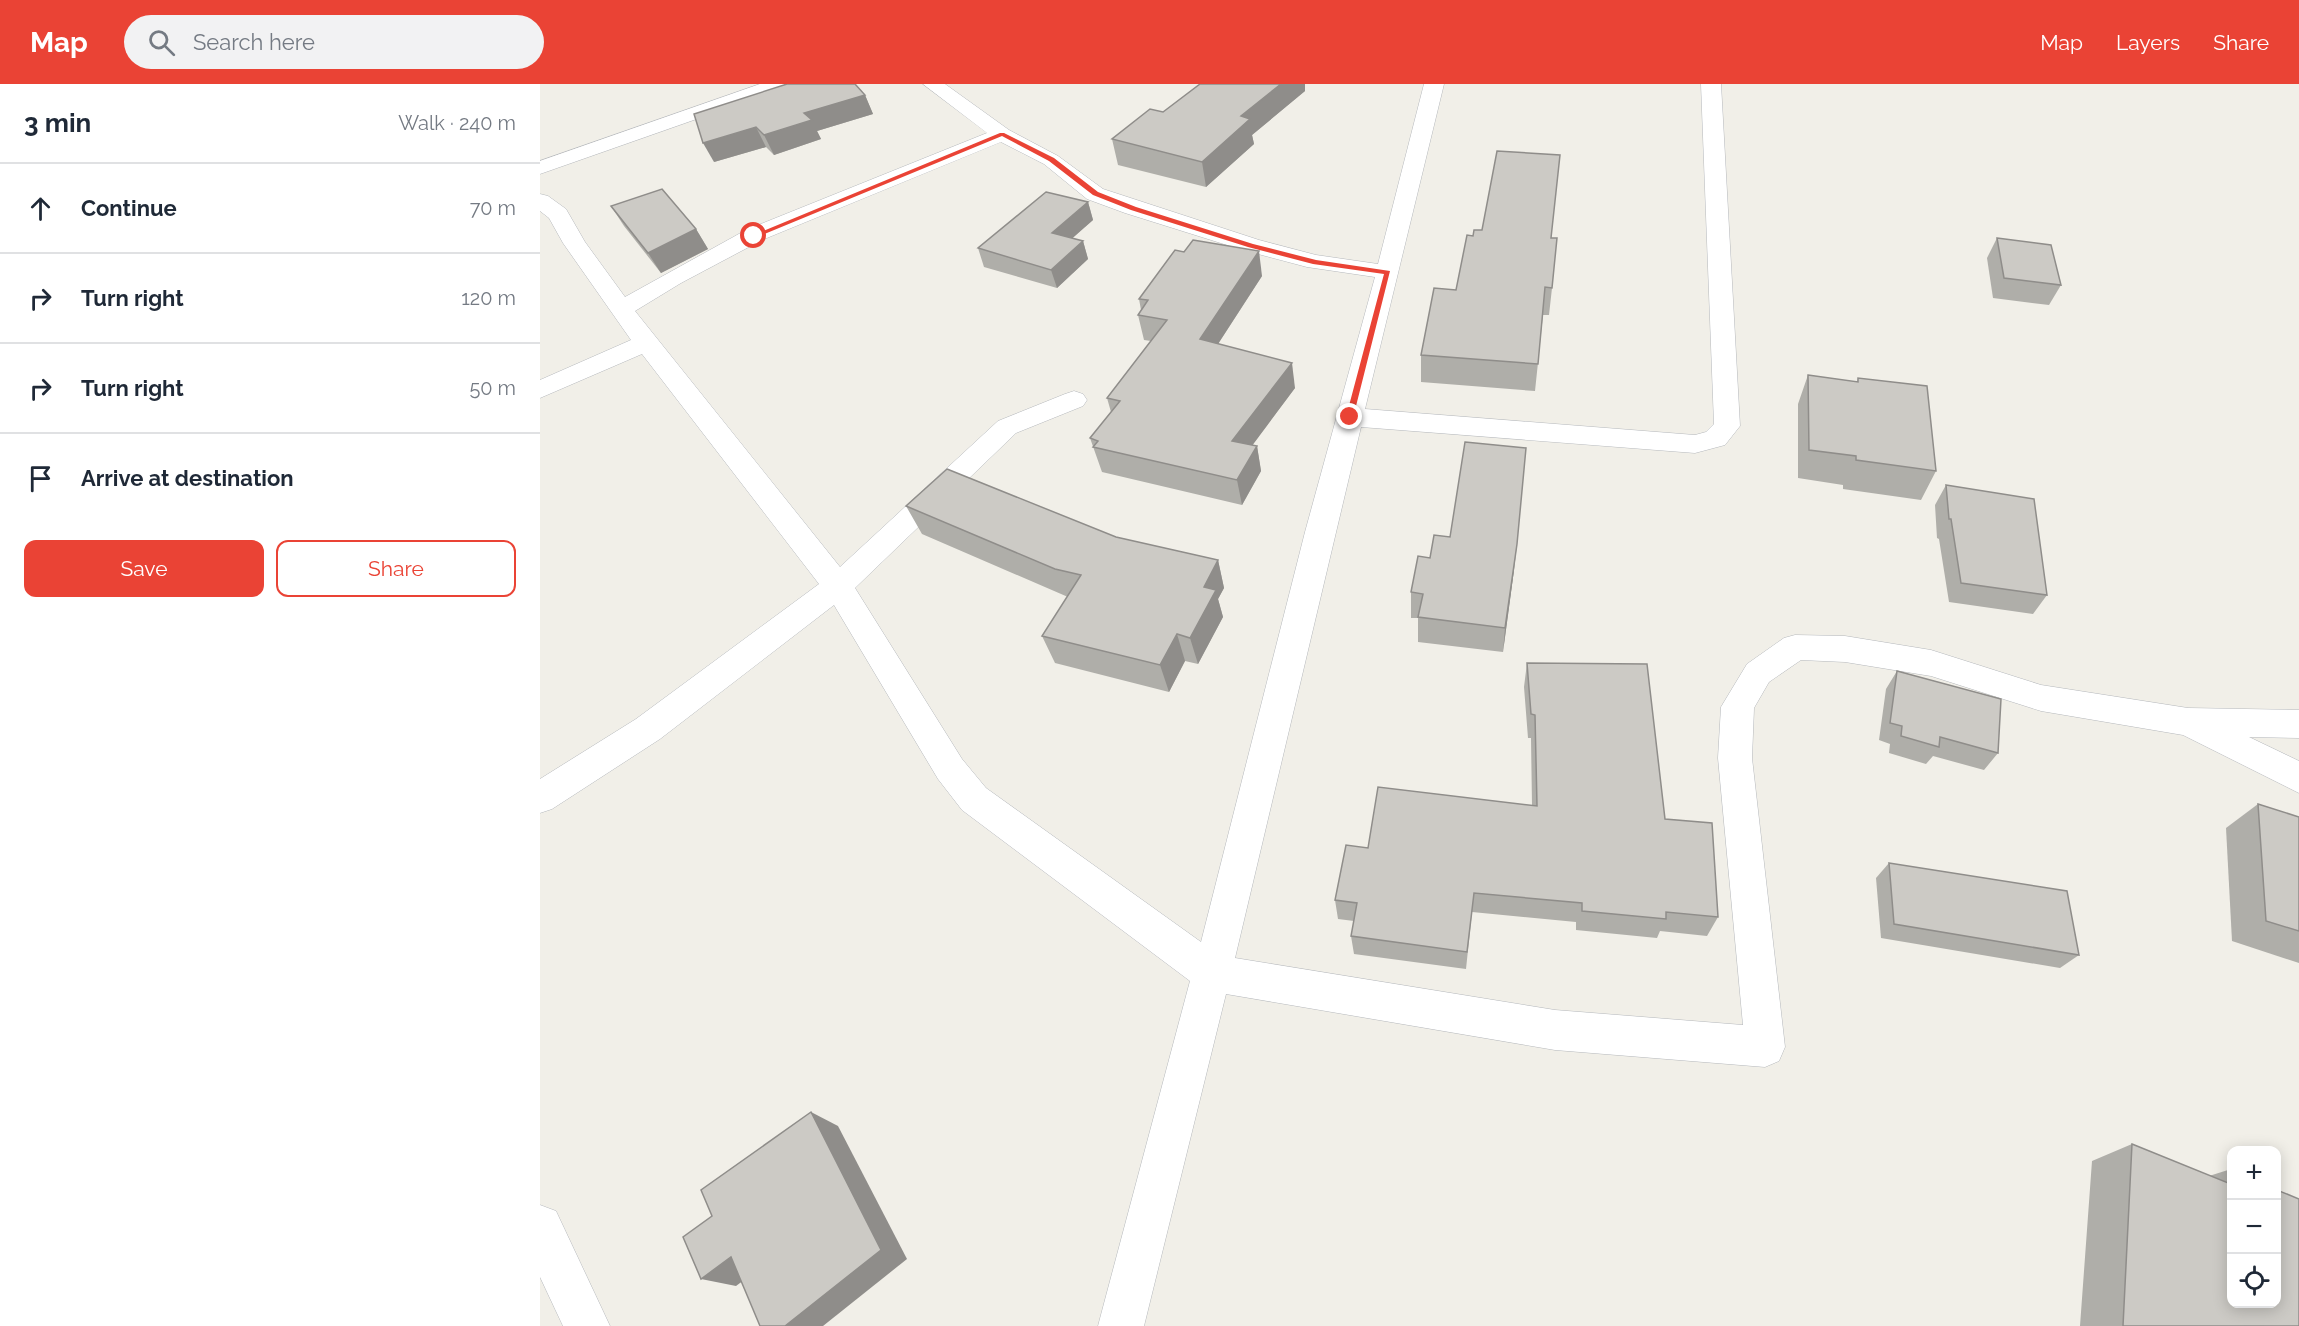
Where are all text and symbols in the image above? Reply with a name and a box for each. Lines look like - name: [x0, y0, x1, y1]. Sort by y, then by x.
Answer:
- search box: [124, 15, 544, 69]
- text: Map: [30, 26, 88, 59]
- icon: search: [145, 26, 178, 59]
- text: Search here: [193, 29, 315, 55]
- text: Map: [2040, 30, 2083, 55]
- text: Layers: [2116, 30, 2180, 55]
- text: Share: [2213, 30, 2269, 55]
- text: 3 min: [24, 108, 91, 138]
- text: Walk · 240 m: [398, 111, 516, 135]
- icon: ahead: [24, 192, 57, 225]
- text: Continue: [81, 195, 177, 221]
- text: 70 m: [470, 196, 516, 220]
- route start: [740, 222, 766, 248]
- icon: right: [24, 282, 57, 315]
- text: Turn right: [81, 285, 184, 311]
- text: 120 m: [461, 286, 516, 310]
- icon: right: [24, 372, 57, 405]
- text: Turn right: [81, 375, 184, 401]
- text: 50 m: [469, 376, 516, 400]
- route end: [1336, 403, 1362, 429]
- icon: arrive: [24, 462, 57, 495]
- text: Arrive at destination: [81, 465, 294, 491]
- button: Save: [24, 540, 264, 597]
- button: Share: [276, 540, 516, 597]
- map controls: [2227, 1146, 2281, 1308]
- button: +: [2227, 1146, 2281, 1200]
- button: −: [2227, 1200, 2281, 1254]
- button: locate: [2227, 1254, 2281, 1308]

